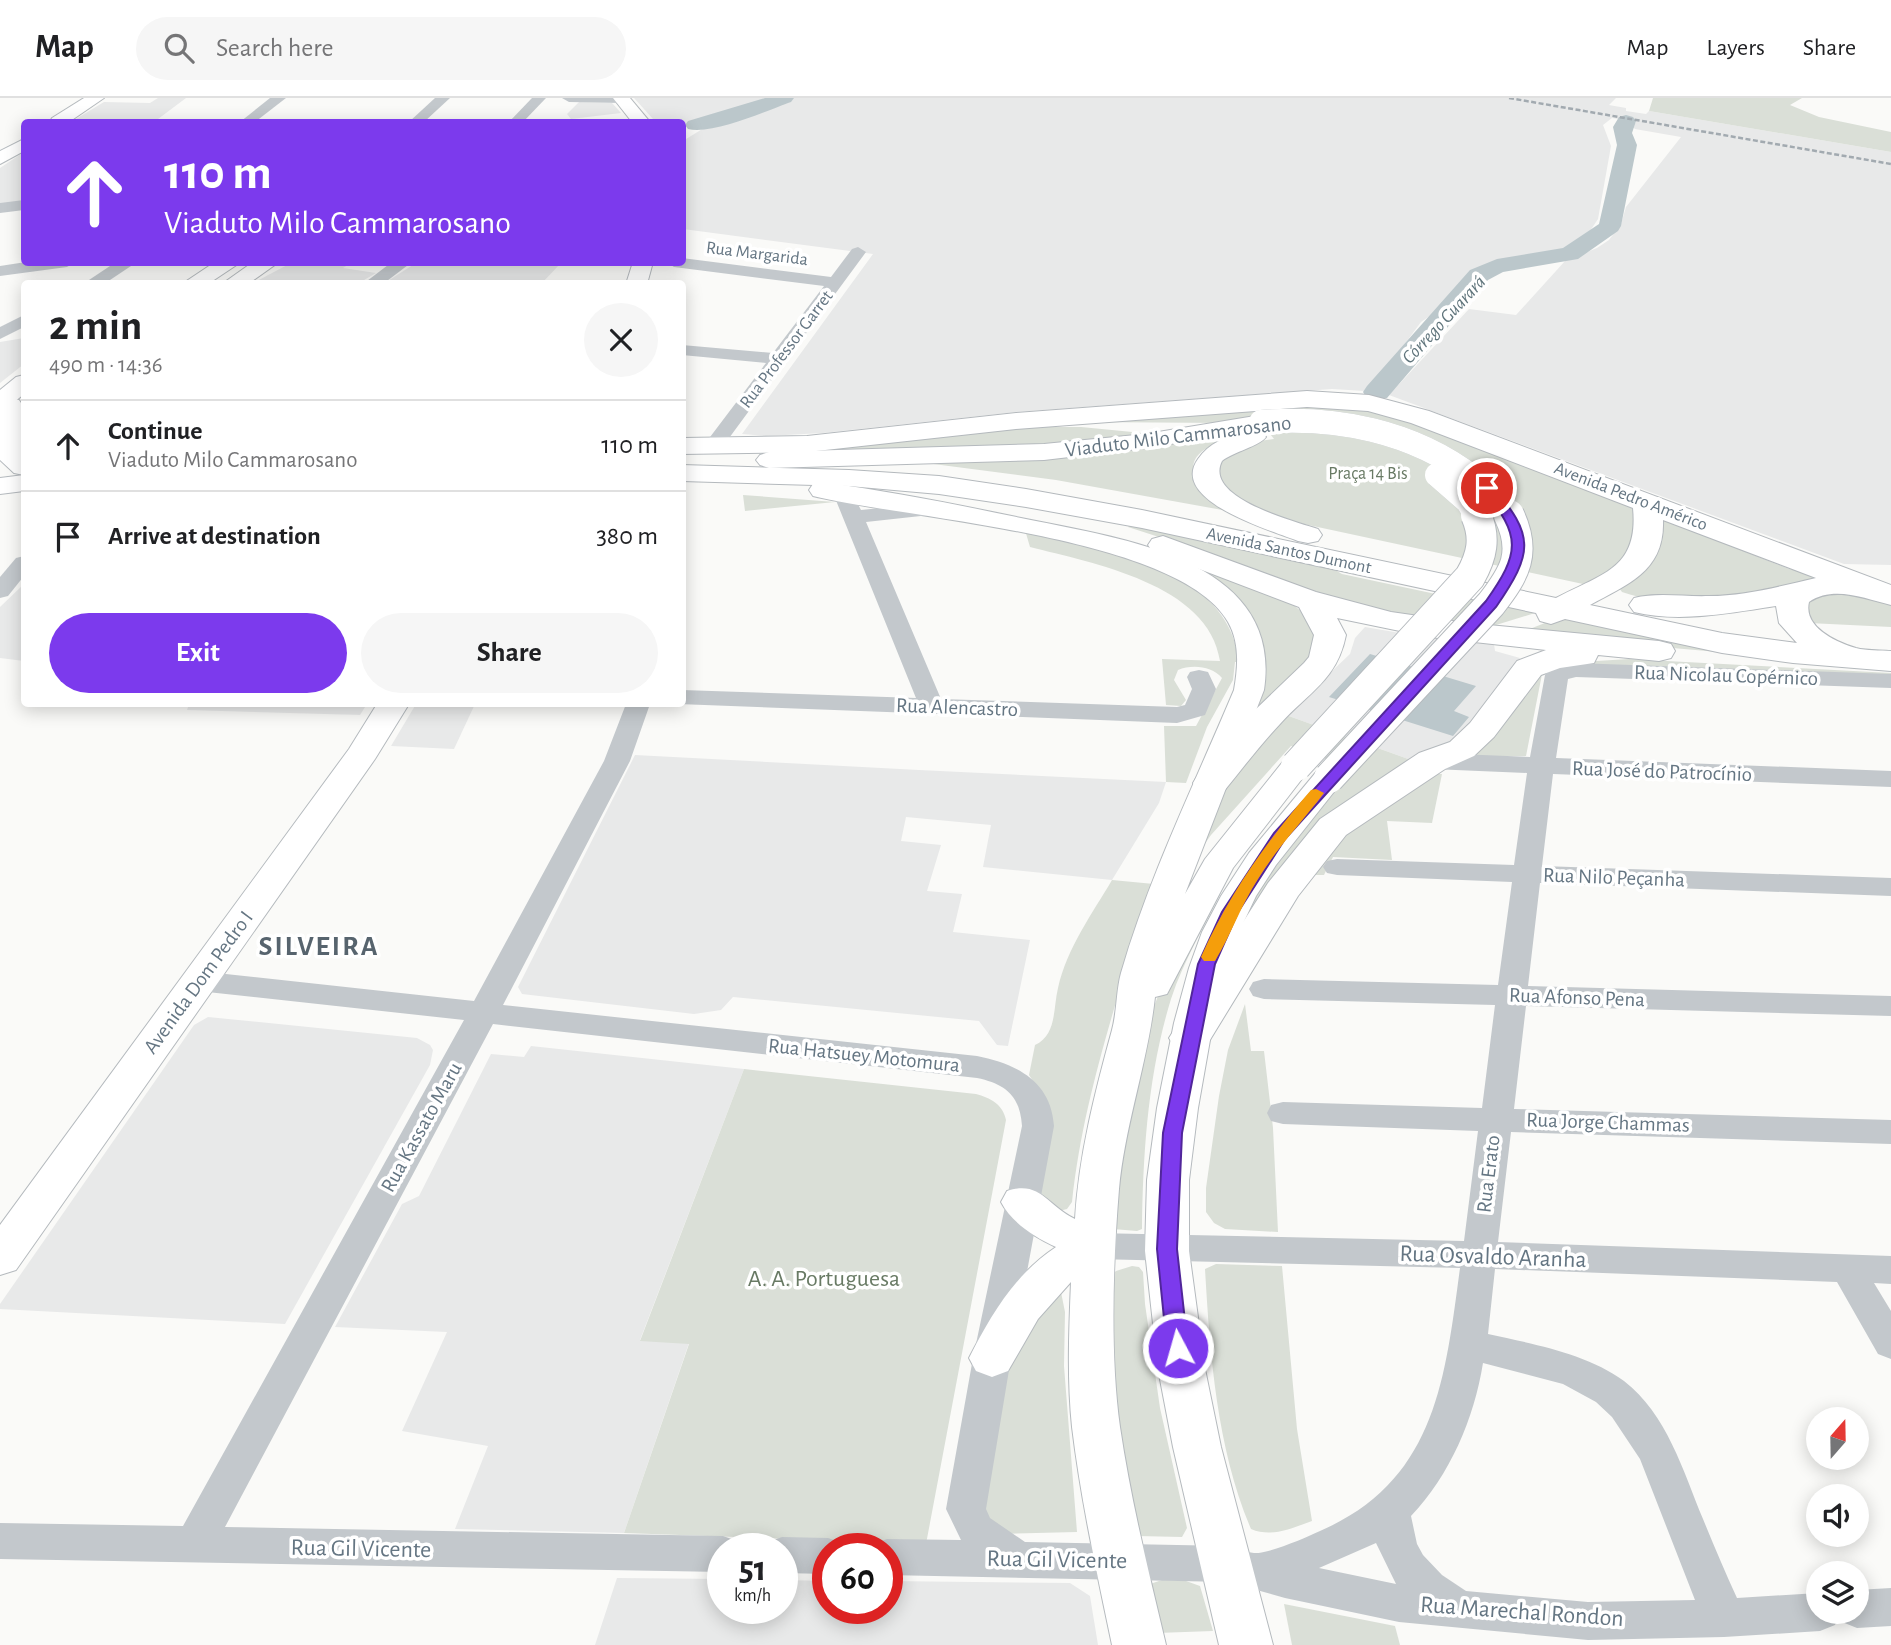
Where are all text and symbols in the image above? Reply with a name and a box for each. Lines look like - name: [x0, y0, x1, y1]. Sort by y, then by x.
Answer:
- search box: [136, 17, 626, 80]
- icon: search: [160, 29, 198, 67]
- text: Map: [35, 31, 94, 64]
- text: Search here: [216, 35, 334, 61]
- text: Map: [1626, 36, 1668, 60]
- text: Layers: [1706, 36, 1765, 60]
- text: Share: [1803, 36, 1856, 60]
- icon: ahead: [49, 147, 140, 238]
- text: 110 m: [164, 149, 272, 198]
- text: Viaduto Milo Cammarosano: [164, 207, 511, 239]
- street label: Rua Margarida: [705, 239, 809, 269]
- water label: Córrego Guarará: [1399, 273, 1489, 368]
- street label: Rua Professor Garret: [737, 287, 837, 412]
- button: close: [584, 303, 658, 377]
- text: 2 min: [49, 305, 142, 347]
- text: 490 m · 14:36: [49, 354, 163, 377]
- street label: Viaduto Milo Cammarosano: [1064, 412, 1292, 461]
- text: Continue: [108, 418, 203, 444]
- icon: ahead: [49, 427, 87, 465]
- text: 110 m: [601, 432, 658, 458]
- text: Viaduto Milo Cammarosano: [108, 449, 357, 472]
- pin: [1457, 458, 1517, 518]
- street label: Avenida Pedro Américo: [1551, 459, 1710, 535]
- park label: Praça 14 Bis: [1328, 465, 1408, 483]
- icon: arrive: [1468, 469, 1506, 507]
- icon: arrive: [49, 518, 87, 556]
- text: Arrive at destination: [108, 523, 321, 549]
- text: 380 m: [596, 523, 658, 549]
- street label: Avenida Santos Dumont: [1205, 525, 1373, 577]
- button: Exit: [49, 613, 347, 693]
- button: Share: [361, 613, 658, 693]
- street label: Rua Nicolau Copérnico: [1634, 662, 1818, 689]
- street label: Rua Alencastro: [896, 695, 1018, 720]
- street label: Rua José do Patrocínio: [1572, 758, 1752, 785]
- street label: Rua Nilo Peçanha: [1543, 865, 1686, 890]
- street label: Avenida Dom Pedro I: [140, 907, 257, 1058]
- district label: SILVEIRA: [259, 933, 379, 961]
- street label: Rua Afonso Pena: [1509, 985, 1646, 1010]
- street label: Rua Hatsuey Motomura: [767, 1035, 961, 1076]
- street label: Rua Kassato Maru: [377, 1059, 466, 1196]
- street label: Rua Jorge Chammas: [1526, 1109, 1690, 1136]
- street label: Rua Erato: [1473, 1134, 1504, 1214]
- street label: Rua Osvaldo Aranha: [1399, 1242, 1587, 1272]
- park label: A. A. Portuguesa: [748, 1267, 900, 1291]
- position arrow: [1141, 1311, 1215, 1385]
- north arrow: [1806, 1407, 1869, 1470]
- map controls: [1806, 1407, 1869, 1624]
- button: sound: [1806, 1484, 1869, 1547]
- speed limit sign: 60: [812, 1533, 903, 1624]
- street label: Rua Gil Vicente: [290, 1536, 432, 1562]
- street label: Rua Gil Vicente: [986, 1547, 1128, 1573]
- text: 51: [739, 1552, 766, 1587]
- button: layers: [1806, 1561, 1869, 1624]
- text: km/h: [734, 1587, 771, 1605]
- street label: Rua Marechal Rondon: [1419, 1593, 1624, 1631]

